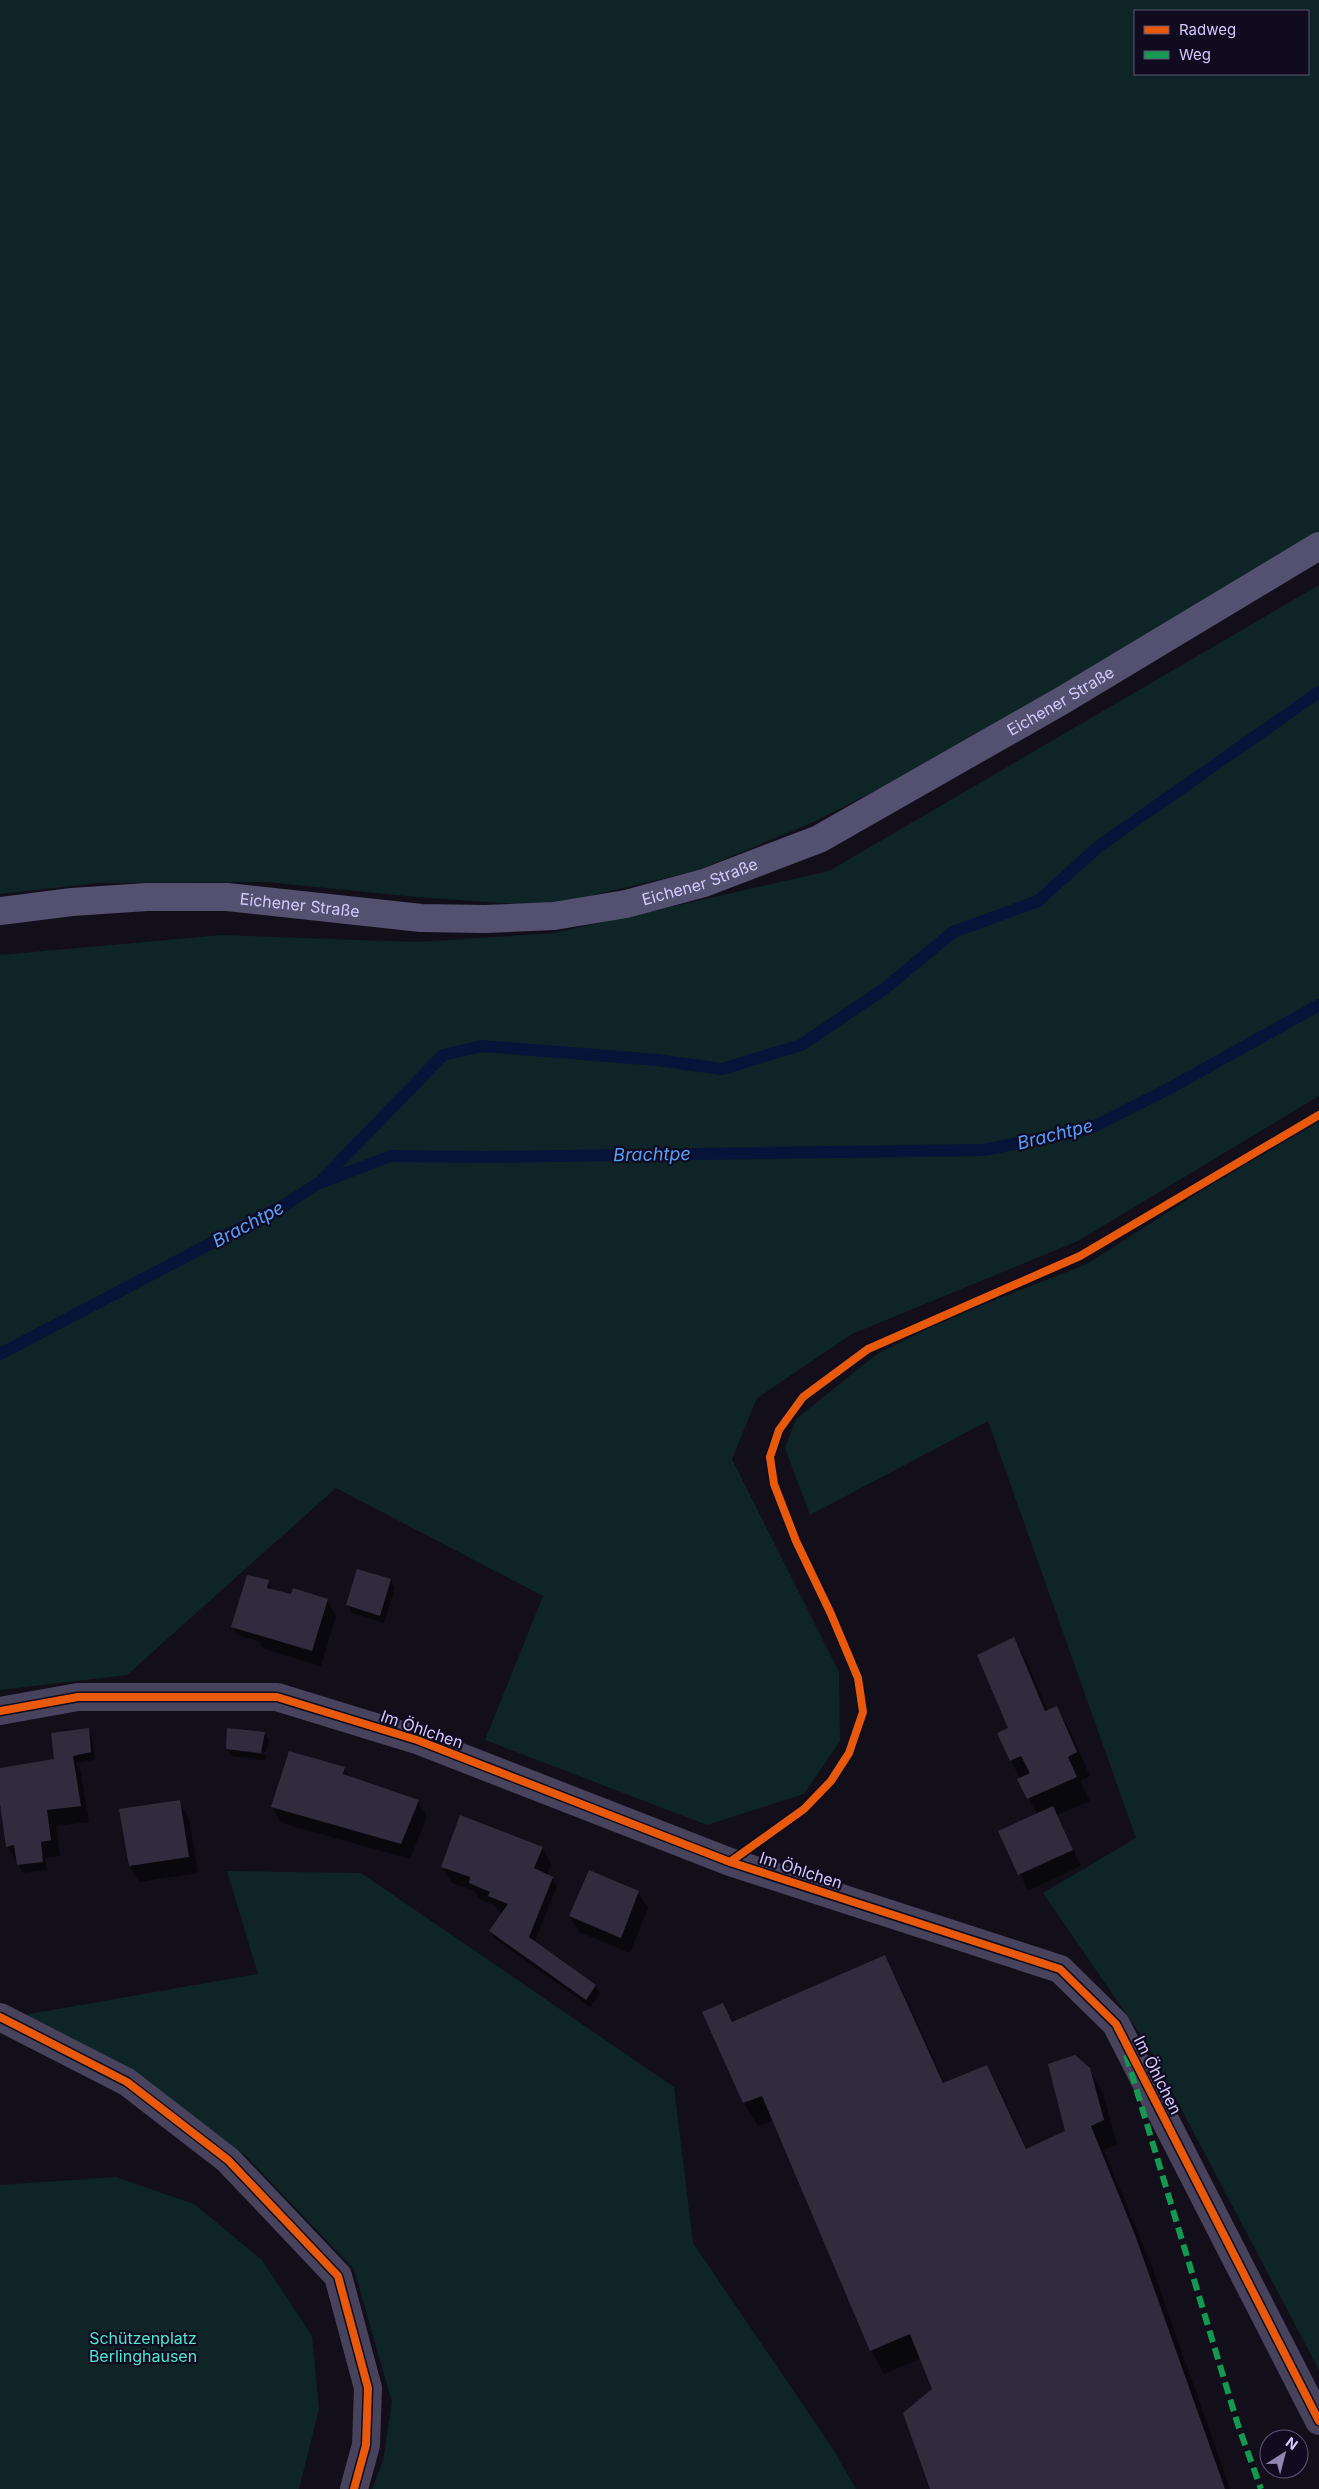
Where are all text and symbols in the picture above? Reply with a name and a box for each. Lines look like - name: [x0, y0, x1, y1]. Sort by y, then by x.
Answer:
- legend: [1134, 10, 1309, 75]
- text: Radweg: [1179, 20, 1236, 39]
- text: Weg: [1179, 45, 1211, 64]
- street label: Eichener Straße: [1003, 662, 1117, 740]
- street label: Eichener Straße: [640, 853, 760, 909]
- street label: Eichener Straße: [239, 888, 361, 921]
- water label: Brachtpe: [1015, 1114, 1095, 1154]
- water label: Brachtpe: [613, 1143, 691, 1165]
- water label: Brachtpe: [209, 1197, 287, 1251]
- street label: Im Öhlchen: [378, 1706, 466, 1752]
- street label: Im Öhlchen: [757, 1847, 845, 1893]
- street label: Im Öhlchen: [1130, 2032, 1186, 2118]
- park label: Schützenplatz Berlinghausen: [89, 2328, 197, 2366]
- north arrow: [1259, 2429, 1309, 2479]
- text: N: [1283, 2433, 1301, 2453]

